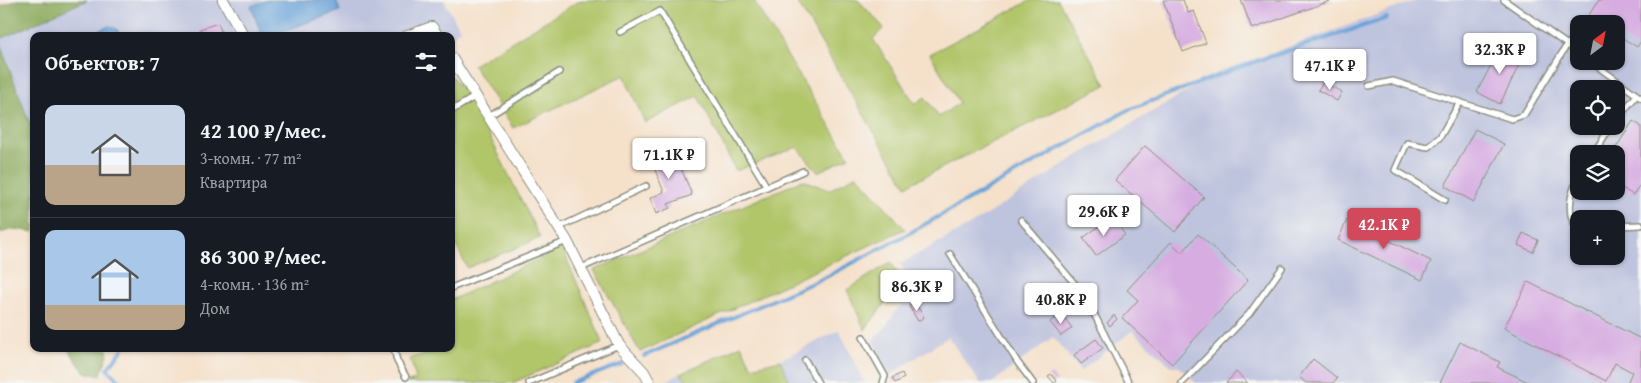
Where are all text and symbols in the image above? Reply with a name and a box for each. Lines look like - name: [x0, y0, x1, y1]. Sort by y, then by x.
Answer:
- north arrow: [1570, 15, 1625, 70]
- map controls: [1570, 15, 1625, 265]
- pin: 32.3K ₽: [1454, 32, 1546, 75]
- text: 32.3K ₽: [1474, 37, 1526, 61]
- text: Объектов: 7: [45, 47, 160, 78]
- icon: filters: [412, 48, 440, 76]
- pin: 47.1K ₽: [1284, 48, 1376, 91]
- text: 47.1K ₽: [1304, 53, 1356, 77]
- button: locate: [1570, 80, 1625, 135]
- text: 42 100 ₽/мес.: [200, 115, 326, 146]
- icon: home: [85, 125, 145, 185]
- pin: 71.1K ₽: [623, 138, 715, 180]
- text: 71.1K ₽: [643, 142, 695, 166]
- button: layers: [1570, 145, 1625, 200]
- text: 3-комн. · 77 m²: [200, 146, 301, 170]
- text: Квартира: [200, 170, 267, 194]
- pin: 29.6K ₽: [1058, 194, 1150, 237]
- text: 29.6K ₽: [1078, 199, 1130, 223]
- pin: 42.1K ₽: [1338, 208, 1430, 250]
- button: +: [1570, 210, 1625, 265]
- text: 42.1K ₽: [1358, 212, 1410, 236]
- text: 86 300 ₽/мес.: [200, 241, 326, 272]
- icon: home: [85, 250, 145, 310]
- pin: 86.3K ₽: [871, 270, 963, 312]
- text: 4-комн. · 136 m²: [200, 272, 309, 296]
- text: 86.3K ₽: [891, 274, 943, 298]
- pin: 40.8K ₽: [1015, 282, 1107, 325]
- text: 40.8K ₽: [1035, 287, 1087, 311]
- text: Дом: [200, 296, 230, 320]

